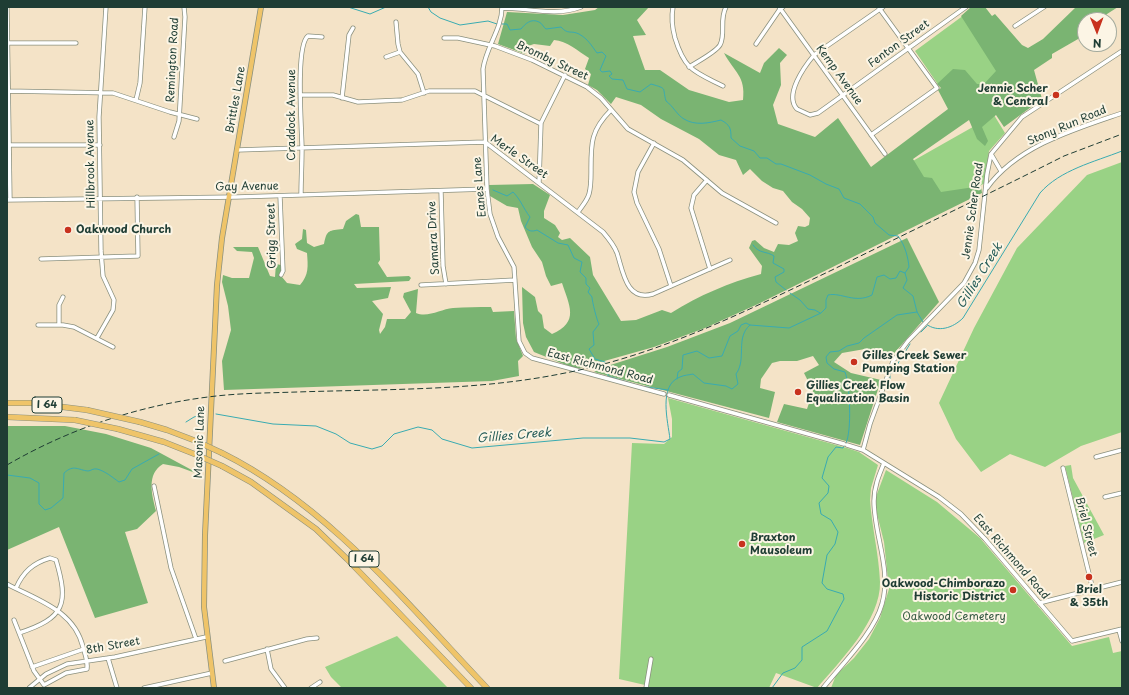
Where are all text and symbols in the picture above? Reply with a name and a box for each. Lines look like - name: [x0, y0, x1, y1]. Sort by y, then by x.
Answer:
- north arrow: [1077, 12, 1117, 52]
- street label: Remington Road: [164, 17, 182, 103]
- street label: Fenton Street: [866, 17, 932, 71]
- text: N: [1093, 35, 1102, 52]
- street label: Bromby Street: [514, 38, 590, 84]
- street label: Kemp Avenue: [813, 43, 865, 107]
- street label: Brittles Lane: [224, 65, 248, 135]
- street label: Craddock Avenue: [285, 69, 299, 161]
- place label: Jennie Scher & Central: [978, 82, 1048, 108]
- marker: Jennie Scher & Central: [1051, 90, 1061, 100]
- street label: Stony Run Road: [1026, 103, 1108, 149]
- street label: Hillbrook Avenue: [84, 119, 98, 209]
- street label: Merle Street: [488, 132, 550, 182]
- street label: Eanes Lane: [471, 156, 489, 218]
- street label: Jennie Scher Road: [960, 162, 986, 260]
- street label: Gay Avenue: [215, 180, 279, 194]
- street label: Samara Drive: [425, 201, 443, 275]
- street label: Grigg Street: [265, 203, 279, 269]
- place label: Oakwood Church: [76, 223, 171, 237]
- marker: Oakwood Church: [63, 225, 73, 235]
- water label: Gillies Creek: [954, 241, 1006, 311]
- street label: East Richmond Road: [546, 347, 654, 387]
- place label: Gilles Creek Sewer Pumping Station: [862, 349, 967, 375]
- marker: Gilles Creek Sewer Pumping Station: [849, 357, 859, 367]
- place label: Gillies Creek Flow Equalization Basin: [806, 379, 910, 405]
- marker: Gillies Creek Flow Equalization Basin: [793, 387, 803, 397]
- road number: I 64: [32, 397, 62, 413]
- street label: Masonic Lane: [192, 405, 208, 479]
- water label: Gillies Creek: [476, 426, 552, 446]
- street label: Briel Street: [1072, 496, 1100, 558]
- street label: East Richmond Road: [970, 512, 1052, 602]
- place label: Braxton Mausoleum: [750, 531, 812, 557]
- marker: Braxton Mausoleum: [737, 539, 747, 549]
- road number: I 64: [349, 551, 379, 567]
- marker: Briel & 35th: [1084, 572, 1094, 582]
- place label: Oakwood-Chimborazo Historic District: [882, 577, 1005, 603]
- place label: Briel & 35th: [1070, 583, 1108, 609]
- marker: Oakwood-Chimborazo Historic District: [1008, 585, 1018, 595]
- park label: Oakwood Cemetery: [902, 610, 1006, 624]
- street label: 8th Street: [85, 635, 141, 657]

